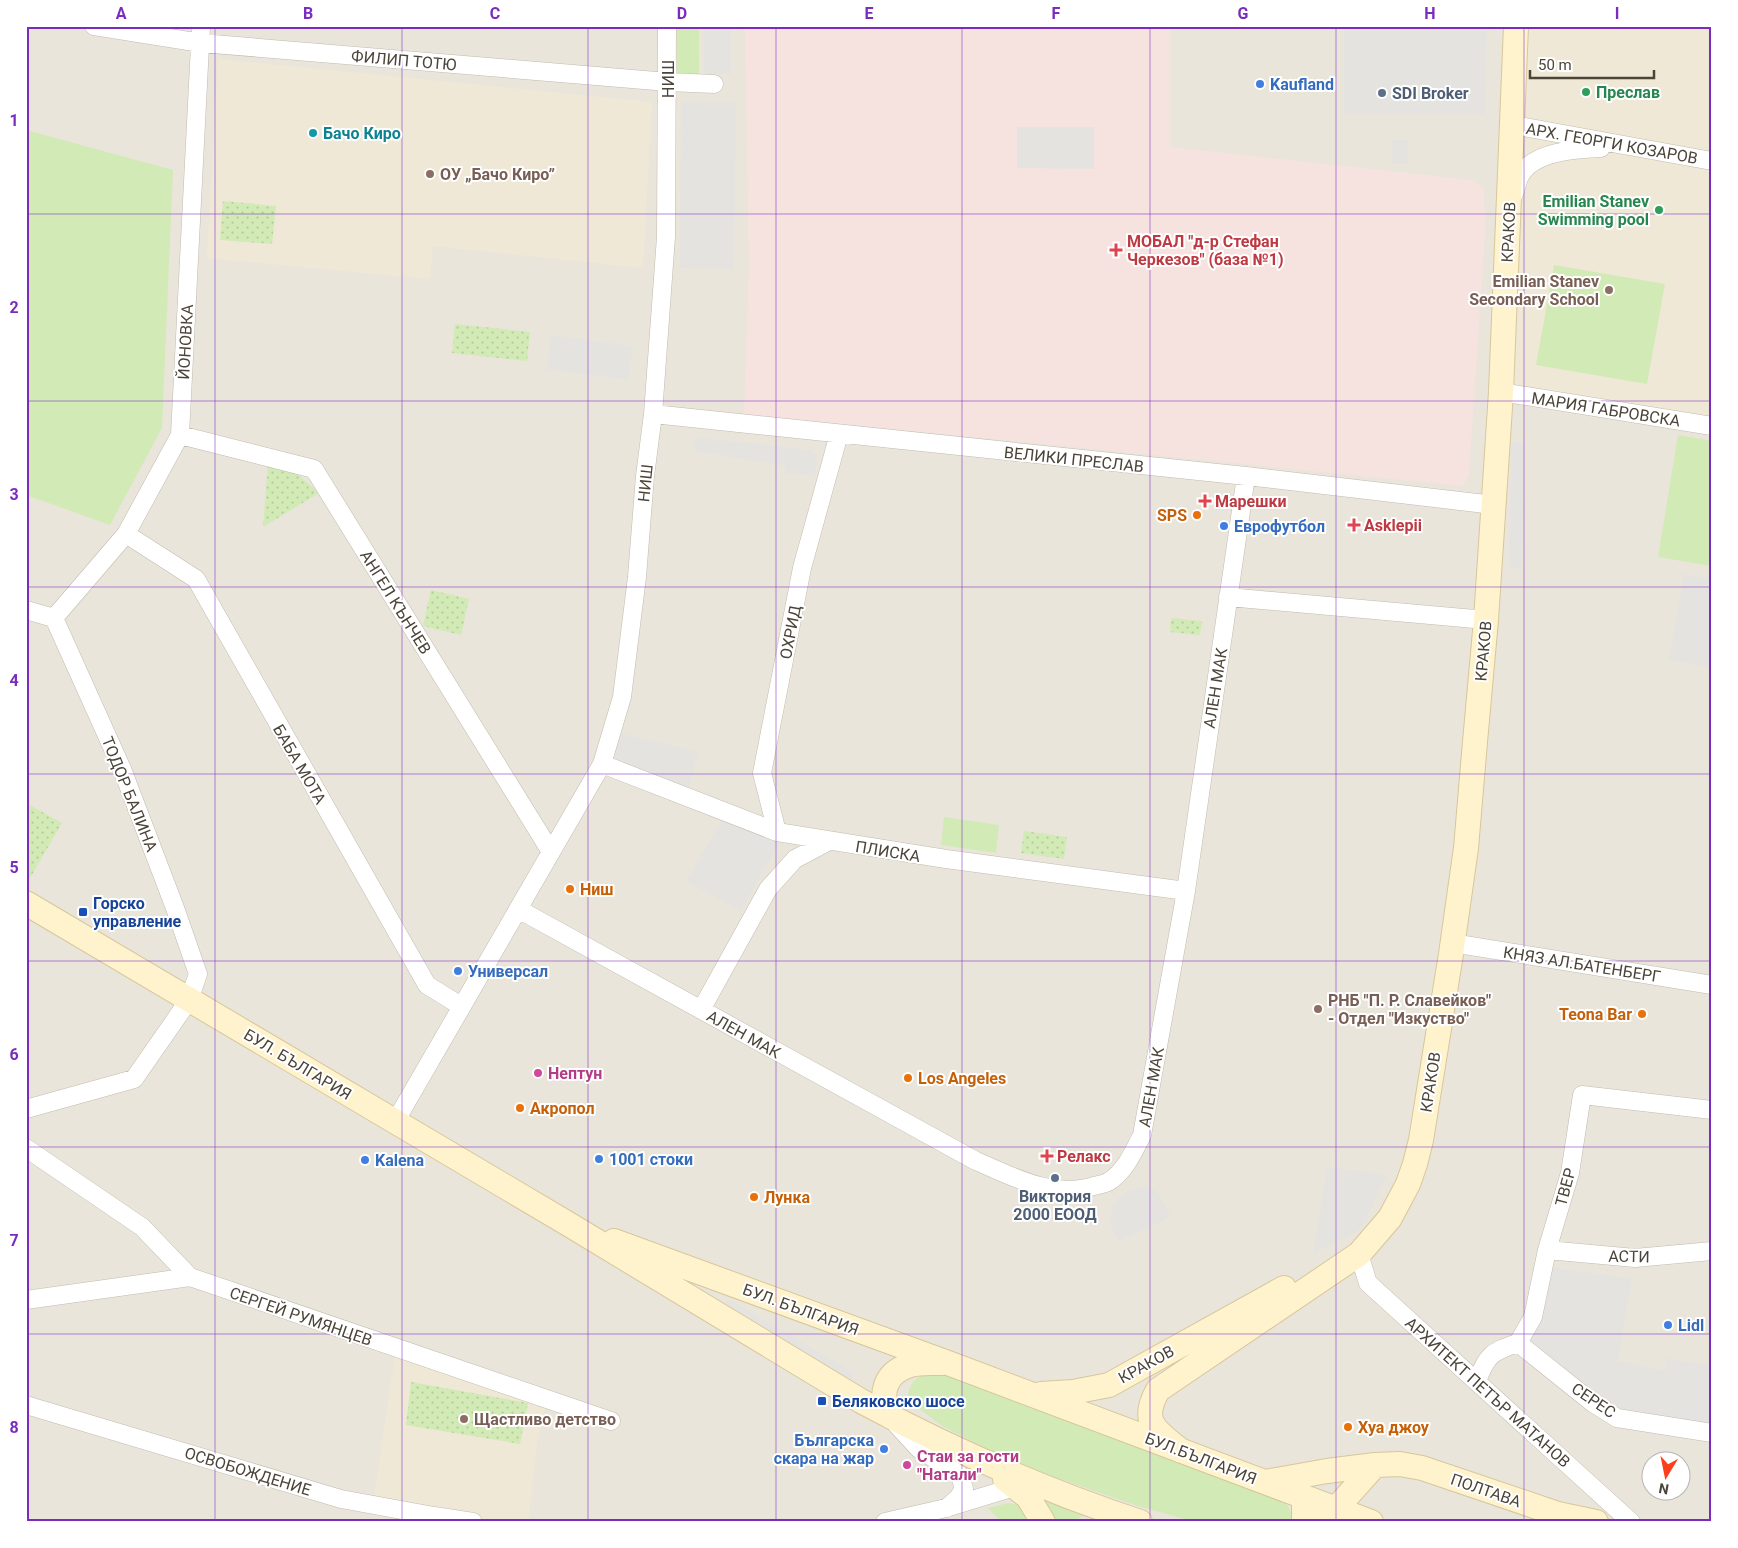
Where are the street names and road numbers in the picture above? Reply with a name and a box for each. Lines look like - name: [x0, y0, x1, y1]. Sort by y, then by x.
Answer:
- street label: ФИЛИП ТОТЮ: [350, 46, 457, 75]
- street label: НИШ: [659, 60, 678, 98]
- street label: АРХ. ГЕОРГИ КОЗАРОВ: [1525, 119, 1699, 168]
- street label: КРАКОВ: [1497, 201, 1520, 263]
- street label: ЙОНОВКА: [174, 303, 197, 380]
- street label: МАРИЯ ГАБРОВСКА: [1530, 388, 1682, 431]
- street label: ВЕЛИКИ ПРЕСЛАВ: [1003, 443, 1145, 476]
- street label: НИШ: [634, 463, 657, 503]
- street label: АНГЕЛ КЪНЧЕВ: [356, 547, 435, 658]
- street label: ОХРИД: [776, 603, 805, 661]
- street label: КРАКОВ: [1471, 620, 1496, 682]
- street label: АЛЕН МАК: [1200, 646, 1231, 730]
- street label: БАБА МОТА: [269, 721, 330, 808]
- street label: ТОДОР БАЛИНА: [98, 734, 161, 855]
- street label: ПЛИСКА: [854, 837, 922, 866]
- street label: КНЯЗ АЛ.БАТЕНБЕРГ: [1502, 943, 1662, 986]
- street label: АЛЕН МАК: [704, 1006, 785, 1063]
- street label: БУЛ. БЪЛГАРИЯ: [241, 1025, 355, 1104]
- street label: АЛЕН МАК: [1135, 1045, 1168, 1129]
- street label: КРАКОВ: [1416, 1051, 1445, 1114]
- street label: ТВЕР: [1551, 1166, 1580, 1208]
- street label: АСТИ: [1608, 1247, 1650, 1266]
- street label: БУЛ. БЪЛГАРИЯ: [740, 1280, 861, 1339]
- street label: СЕРГЕЙ РУМЯНЦЕВ: [227, 1283, 375, 1350]
- street label: АРХИТЕКТ ПЕТЪР МАТАНОВ: [1401, 1313, 1574, 1471]
- street label: КРАКОВ: [1115, 1341, 1177, 1387]
- street label: СЕРЕС: [1568, 1379, 1619, 1422]
- street label: БУЛ.БЪЛГАРИЯ: [1142, 1428, 1259, 1489]
- street label: ОСВОБОЖДЕНИЕ: [182, 1443, 313, 1500]
- street label: ПОЛТАВА: [1448, 1470, 1524, 1512]

